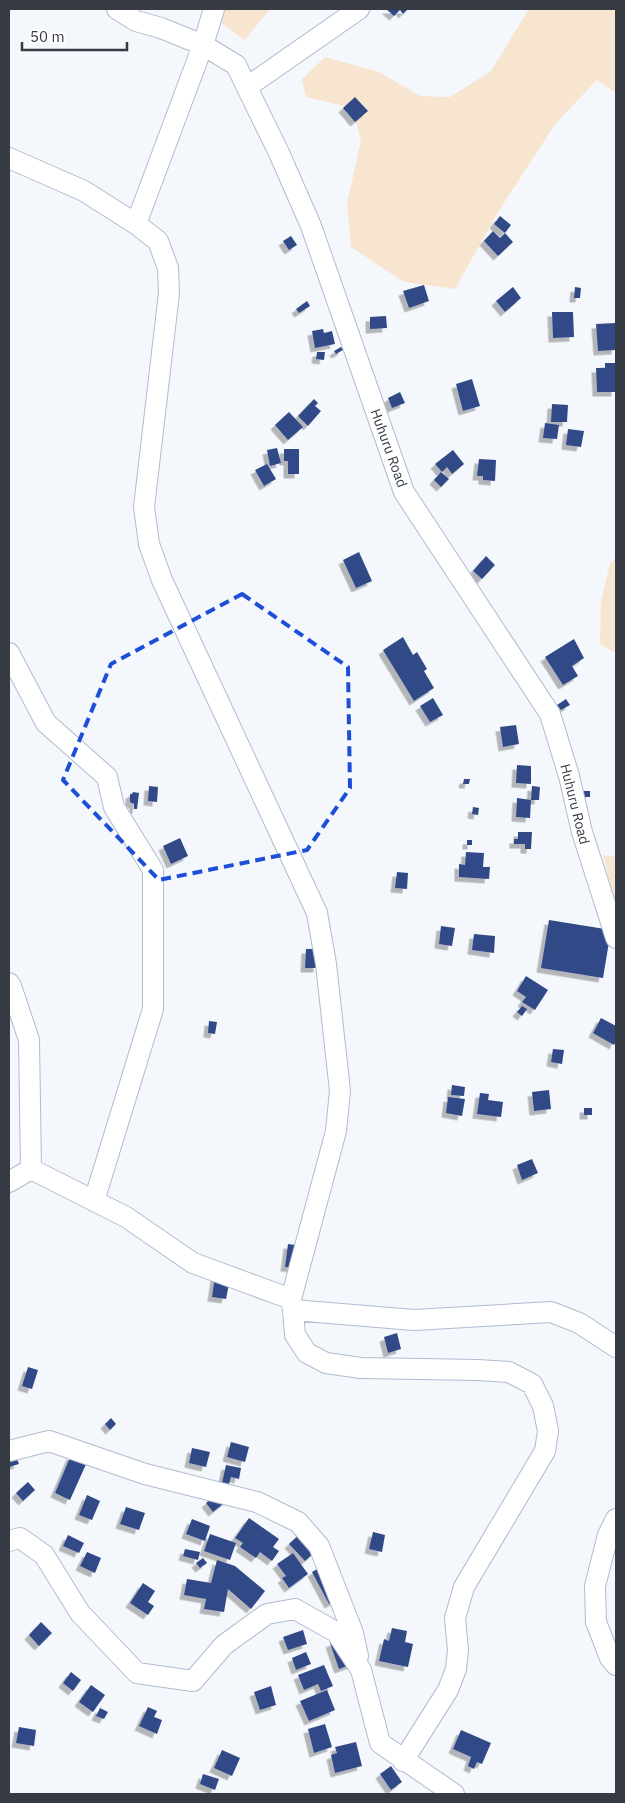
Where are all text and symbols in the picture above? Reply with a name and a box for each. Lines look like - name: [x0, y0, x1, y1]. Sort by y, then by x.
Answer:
- scale bar: [22, 20, 128, 52]
- text: 50 m: [30, 27, 65, 46]
- street label: Huhuru Road: [366, 406, 412, 490]
- street label: Huhuru Road: [556, 762, 594, 846]

